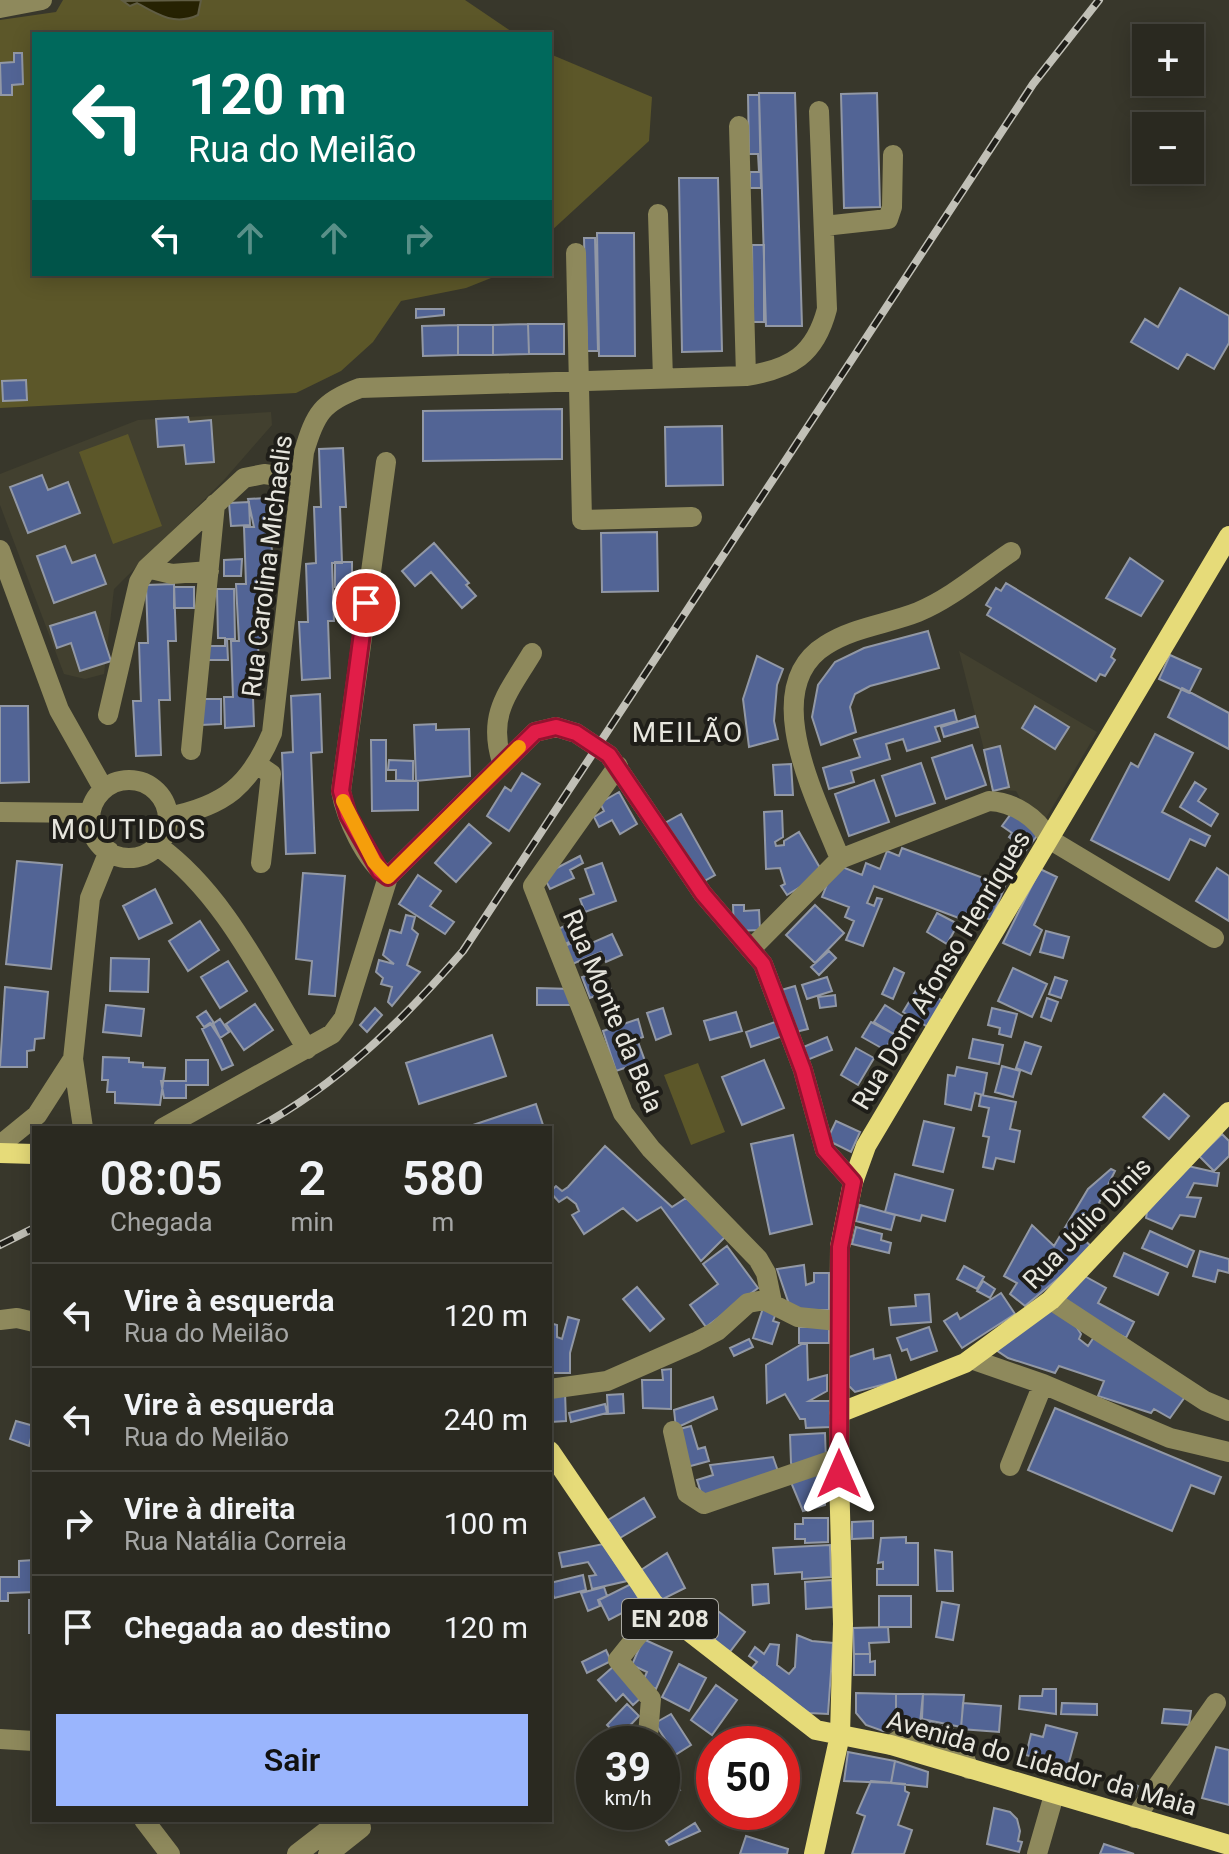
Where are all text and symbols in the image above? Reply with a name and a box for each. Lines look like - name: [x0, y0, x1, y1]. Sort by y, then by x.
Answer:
- map controls: [1132, 24, 1204, 184]
- button: +: [1132, 24, 1204, 96]
- text: 120 m: [188, 62, 347, 128]
- icon: left: [56, 64, 160, 168]
- button: −: [1132, 112, 1204, 184]
- text: Rua do Meilão: [188, 129, 416, 171]
- icon: left: [144, 216, 188, 260]
- icon: ahead: [228, 216, 272, 260]
- icon: ahead: [312, 216, 356, 260]
- icon: right: [396, 216, 440, 260]
- street label: Rua Carolina Michaelis: [236, 433, 298, 699]
- pin: [332, 569, 400, 637]
- icon: arrive: [344, 581, 388, 625]
- district label: MEILÃO: [632, 716, 744, 749]
- district label: MOUTIDOS: [51, 813, 207, 846]
- street label: Rua Dom Afonso Henriques: [846, 825, 1036, 1115]
- street label: Rua Monte da Bela: [557, 905, 669, 1117]
- text: 08:05: [100, 1150, 223, 1207]
- text: 2: [299, 1150, 326, 1207]
- text: 580: [402, 1150, 484, 1207]
- street label: Rua Júlio Dinis: [1017, 1151, 1157, 1295]
- text: Chegada: [110, 1207, 213, 1237]
- text: min: [290, 1207, 334, 1237]
- text: m: [432, 1207, 454, 1237]
- text: Vire à esquerda: [124, 1283, 335, 1318]
- icon: left: [56, 1293, 100, 1337]
- text: 120 m: [444, 1298, 528, 1333]
- text: Rua do Meilão: [124, 1318, 289, 1348]
- text: Vire à esquerda: [124, 1387, 335, 1422]
- icon: left: [56, 1397, 100, 1441]
- text: 240 m: [444, 1402, 528, 1437]
- text: Rua do Meilão: [124, 1422, 289, 1452]
- position arrow: [797, 1432, 881, 1516]
- text: Vire à direita: [124, 1491, 295, 1526]
- icon: right: [56, 1501, 100, 1545]
- text: 100 m: [444, 1506, 528, 1541]
- text: Rua Natália Correia: [124, 1526, 347, 1556]
- road number: EN 208: [622, 1599, 718, 1639]
- icon: arrive: [56, 1605, 100, 1649]
- text: Chegada ao destino: [124, 1610, 391, 1645]
- text: 120 m: [444, 1610, 528, 1645]
- street label: Avenida do Lidador da Maia: [884, 1704, 1200, 1822]
- button: Sair: [56, 1714, 528, 1806]
- speed limit sign: 50: [696, 1726, 800, 1830]
- text: 39: [605, 1744, 651, 1791]
- text: km/h: [605, 1786, 651, 1810]

